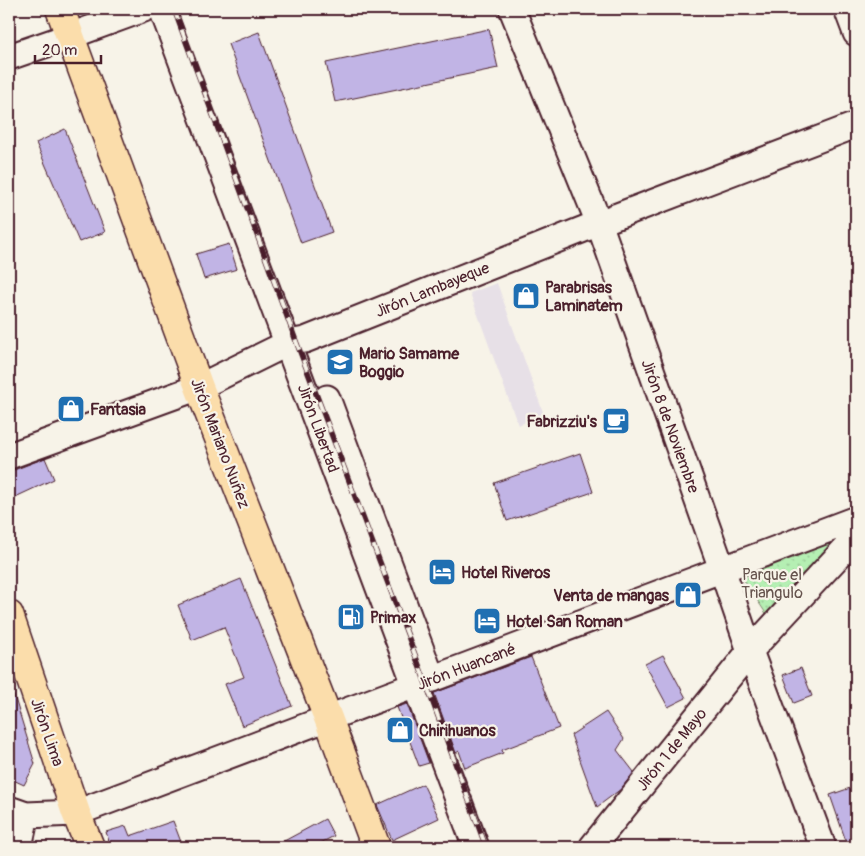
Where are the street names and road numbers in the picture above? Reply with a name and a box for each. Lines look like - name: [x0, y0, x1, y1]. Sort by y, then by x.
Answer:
- street label: Jirón Lambayeque: [372, 258, 493, 322]
- street label: Jirón 8 de Noviembre: [637, 357, 704, 496]
- street label: Jirón Mariano Nuñez: [186, 375, 254, 511]
- street label: Jirón Libertad: [293, 381, 343, 475]
- street label: Jirón Huancané: [414, 639, 519, 695]
- street label: Jirón Lima: [26, 696, 68, 769]
- street label: Jirón 1 de Mayo: [632, 704, 712, 795]

